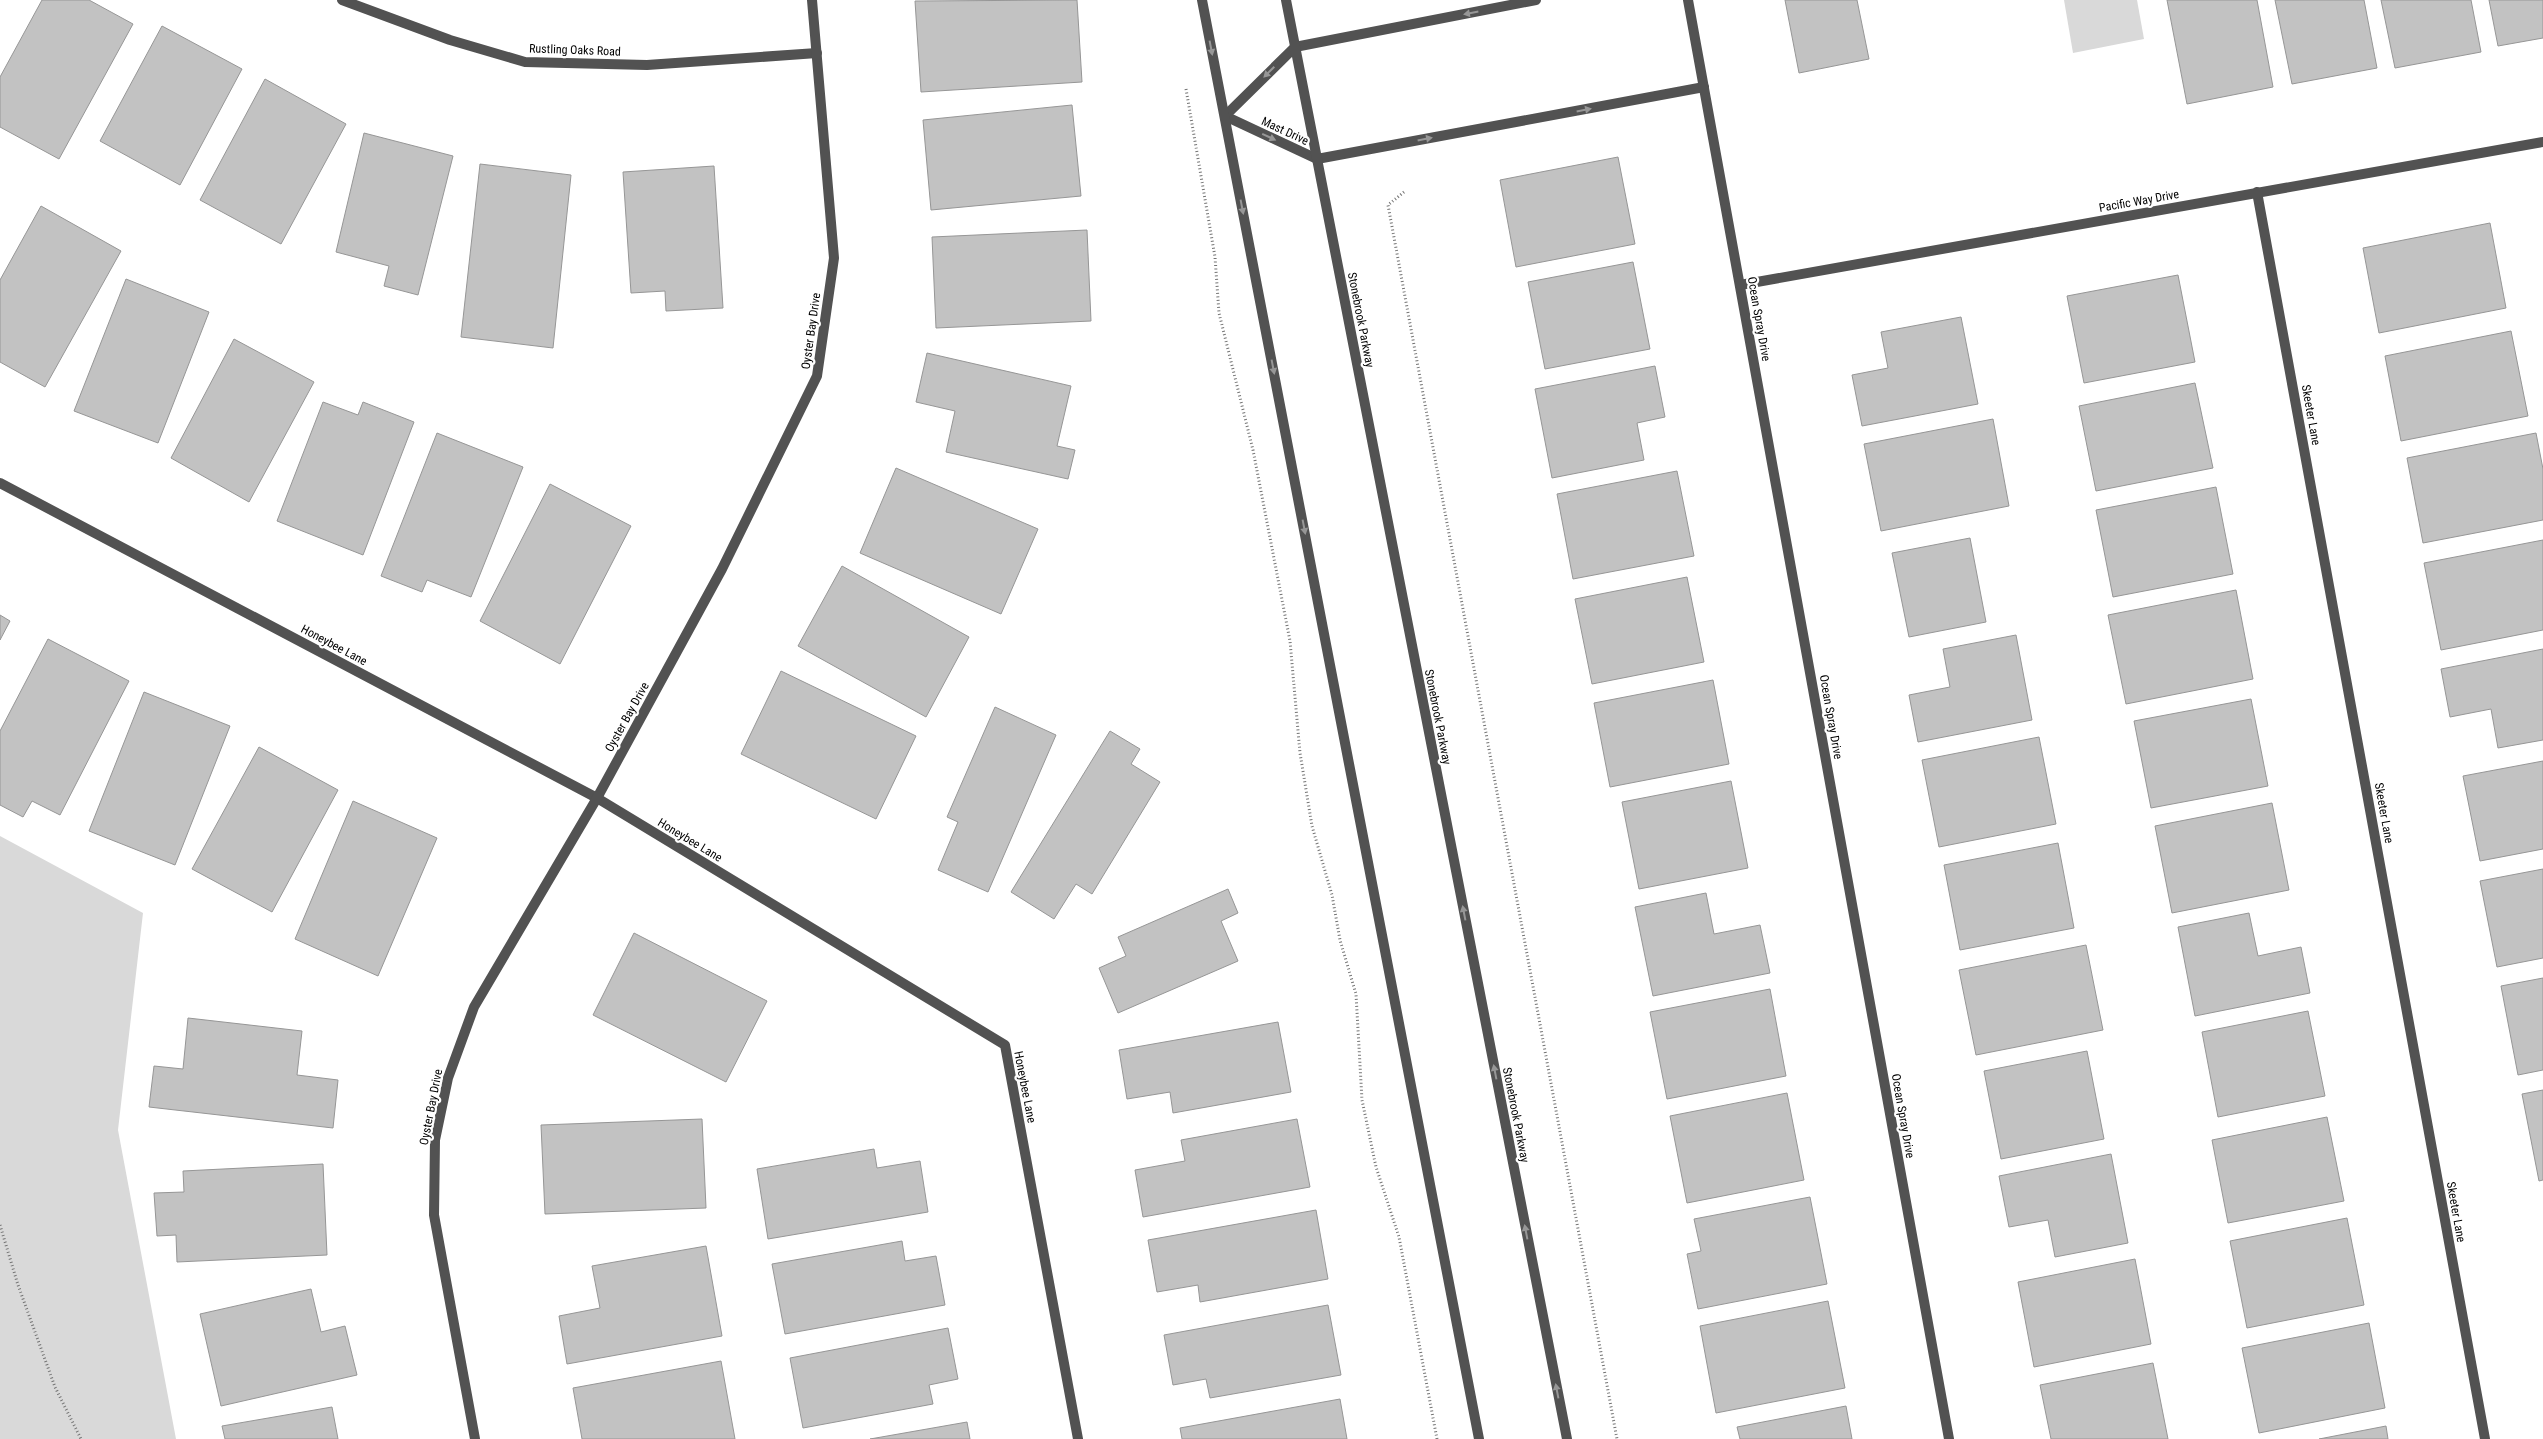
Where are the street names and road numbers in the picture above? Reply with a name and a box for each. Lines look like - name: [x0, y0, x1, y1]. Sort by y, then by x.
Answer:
- street label: Rustling Oaks Road: [529, 41, 621, 59]
- street label: Mast Drive: [1259, 114, 1311, 148]
- street label: Pacific Way Drive: [2098, 187, 2181, 215]
- street label: Stonebrook Parkway: [1345, 271, 1377, 369]
- street label: Ocean Spray Drive: [1745, 276, 1773, 363]
- street label: Oyster Bay Drive: [799, 291, 823, 370]
- street label: Skeeter Lane: [2299, 384, 2323, 447]
- street label: Honeybee Lane: [299, 622, 370, 668]
- street label: Stonebrook Parkway: [1422, 668, 1454, 766]
- street label: Ocean Spray Drive: [1817, 674, 1845, 761]
- street label: Oyster Bay Drive: [602, 680, 652, 754]
- street label: Skeeter Lane: [2372, 782, 2396, 845]
- street label: Honeybee Lane: [655, 815, 725, 865]
- street label: Honeybee Lane: [1011, 1050, 1039, 1124]
- street label: Stonebrook Parkway: [1500, 1066, 1532, 1164]
- street label: Oyster Bay Drive: [417, 1067, 445, 1146]
- street label: Ocean Spray Drive: [1889, 1073, 1917, 1160]
- street label: Skeeter Lane: [2444, 1181, 2468, 1244]

